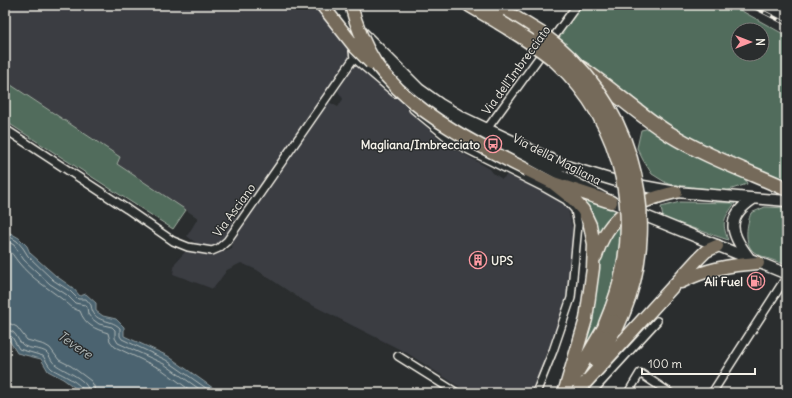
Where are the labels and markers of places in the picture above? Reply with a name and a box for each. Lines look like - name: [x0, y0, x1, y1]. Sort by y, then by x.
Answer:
- bus stop icon: Magliana/Imbrecciato: [483, 134, 503, 154]
- place label: Magliana/Imbrecciato: [361, 137, 480, 153]
- building icon: UPS: [468, 250, 488, 270]
- place label: UPS: [491, 253, 513, 268]
- fuel station icon: Ali Fuel: [746, 271, 766, 291]
- place label: Ali Fuel: [705, 274, 743, 289]

